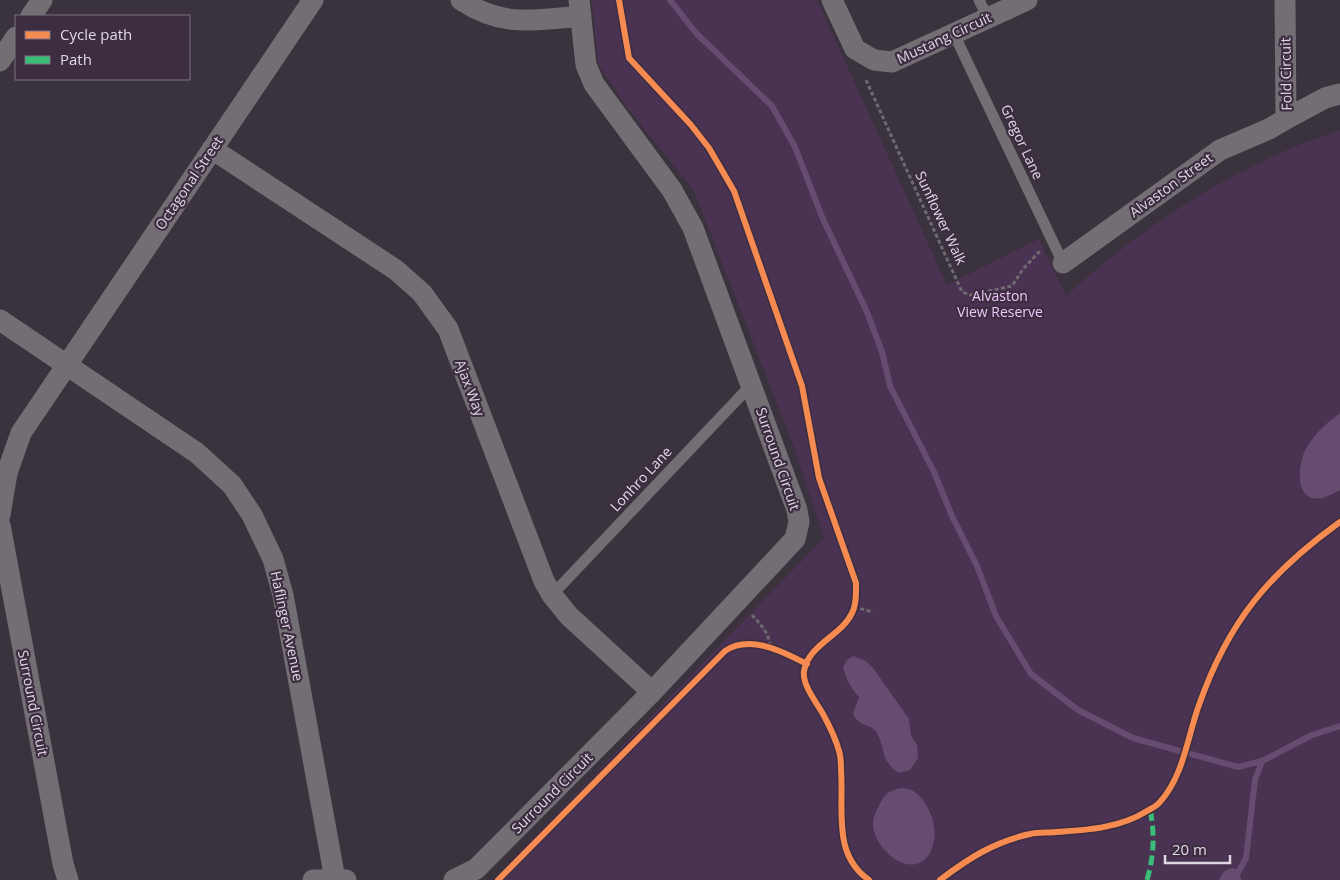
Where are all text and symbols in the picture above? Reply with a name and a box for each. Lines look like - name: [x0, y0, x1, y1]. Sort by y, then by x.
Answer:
- street label: Mustang Circuit: [893, 7, 994, 68]
- legend: [15, 15, 190, 80]
- text: Cycle path: [60, 24, 132, 44]
- street label: Fold Circuit: [1275, 37, 1296, 111]
- text: Path: [60, 49, 92, 69]
- street label: Gregor Lane: [997, 101, 1048, 182]
- street label: Octagonal Street: [150, 132, 227, 233]
- street label: Alvaston Street: [1125, 148, 1216, 221]
- street label: Sunflower Walk: [911, 168, 972, 268]
- park label: Alvaston View Reserve: [957, 286, 1043, 321]
- street label: Ajax Way: [451, 357, 490, 420]
- street label: Surround Circuit: [752, 405, 805, 513]
- street label: Lonhro Lane: [606, 442, 676, 515]
- street label: Haflinger Avenue: [267, 569, 308, 683]
- street label: Surround Circuit: [14, 648, 53, 757]
- street label: Surround Circuit: [507, 748, 596, 837]
- scale bar: [1165, 832, 1230, 864]
- text: 20 m: [1172, 839, 1207, 859]

